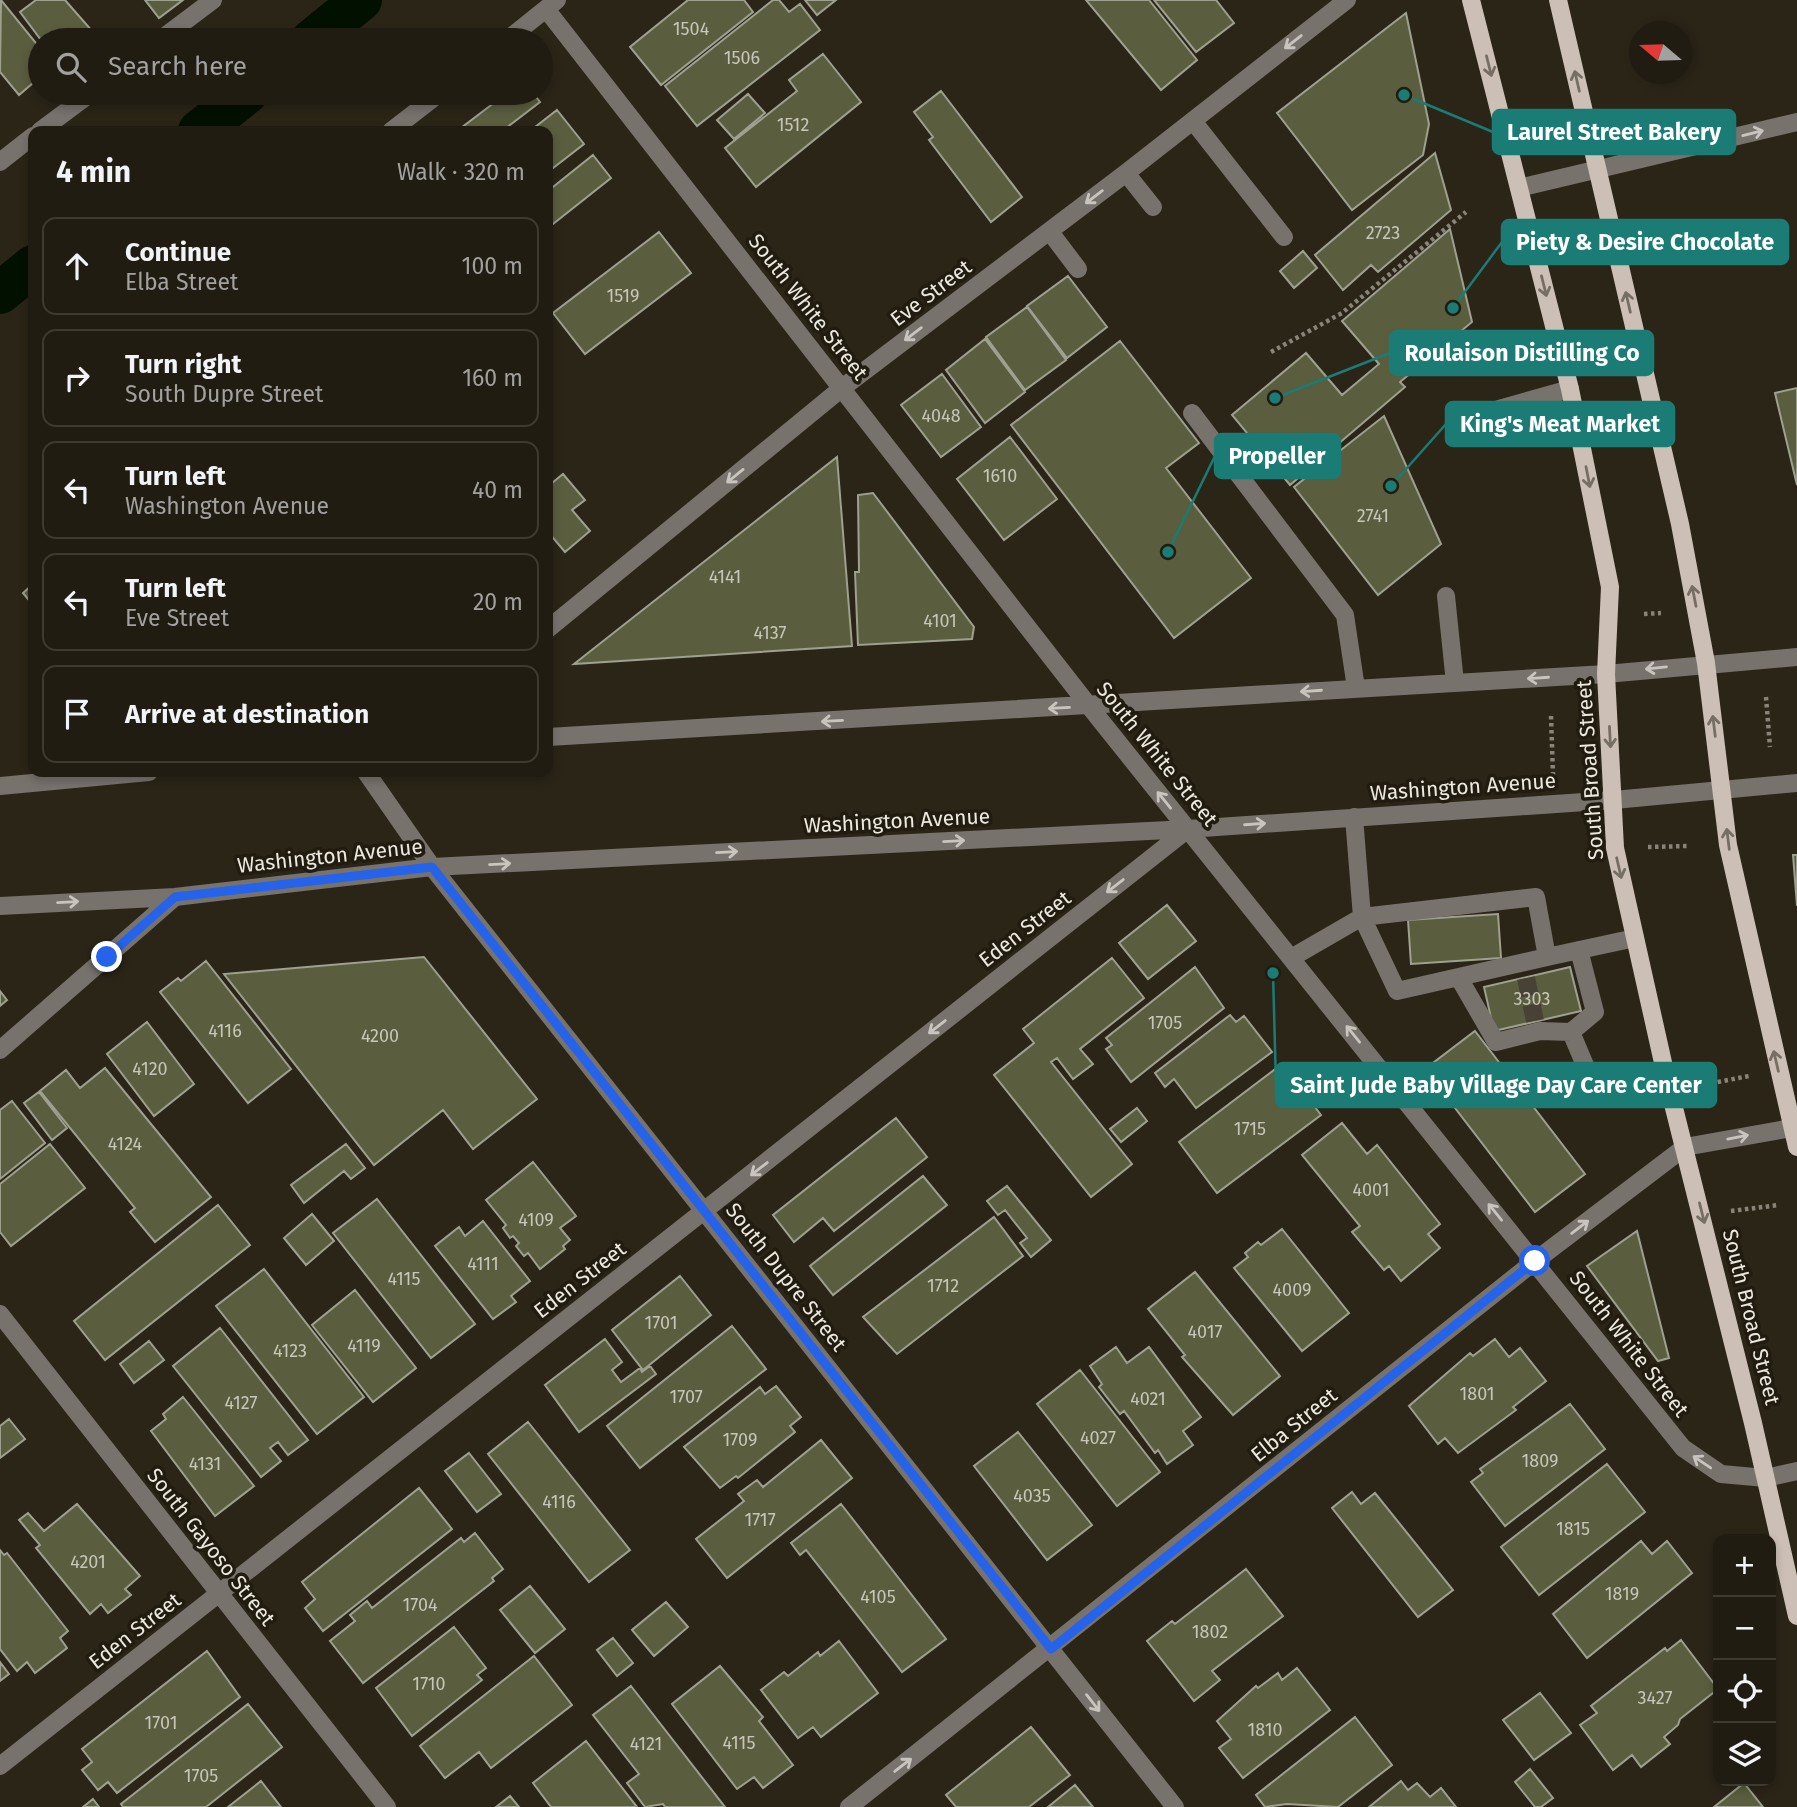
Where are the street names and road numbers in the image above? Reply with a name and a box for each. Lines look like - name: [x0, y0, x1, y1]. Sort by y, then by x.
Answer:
- street label: South White Street: [743, 229, 873, 386]
- street label: Eve Street: [885, 254, 977, 332]
- street label: South White Street: [1091, 677, 1223, 832]
- street label: South Broad Street: [1571, 679, 1609, 861]
- street label: Washington Avenue: [1369, 768, 1557, 806]
- street label: Washington Avenue: [803, 803, 991, 839]
- street label: Washington Avenue: [236, 833, 424, 879]
- street label: Eden Street: [974, 885, 1077, 973]
- street label: South Dupre Street: [720, 1198, 852, 1357]
- street label: South Broad Street: [1717, 1226, 1786, 1408]
- street label: Eden Street: [529, 1236, 632, 1324]
- street label: South White Street: [1564, 1266, 1694, 1423]
- street label: Elba Street: [1246, 1382, 1343, 1468]
- street label: South Gayoso Street: [141, 1463, 281, 1631]
- street label: Eden Street: [84, 1587, 187, 1675]

